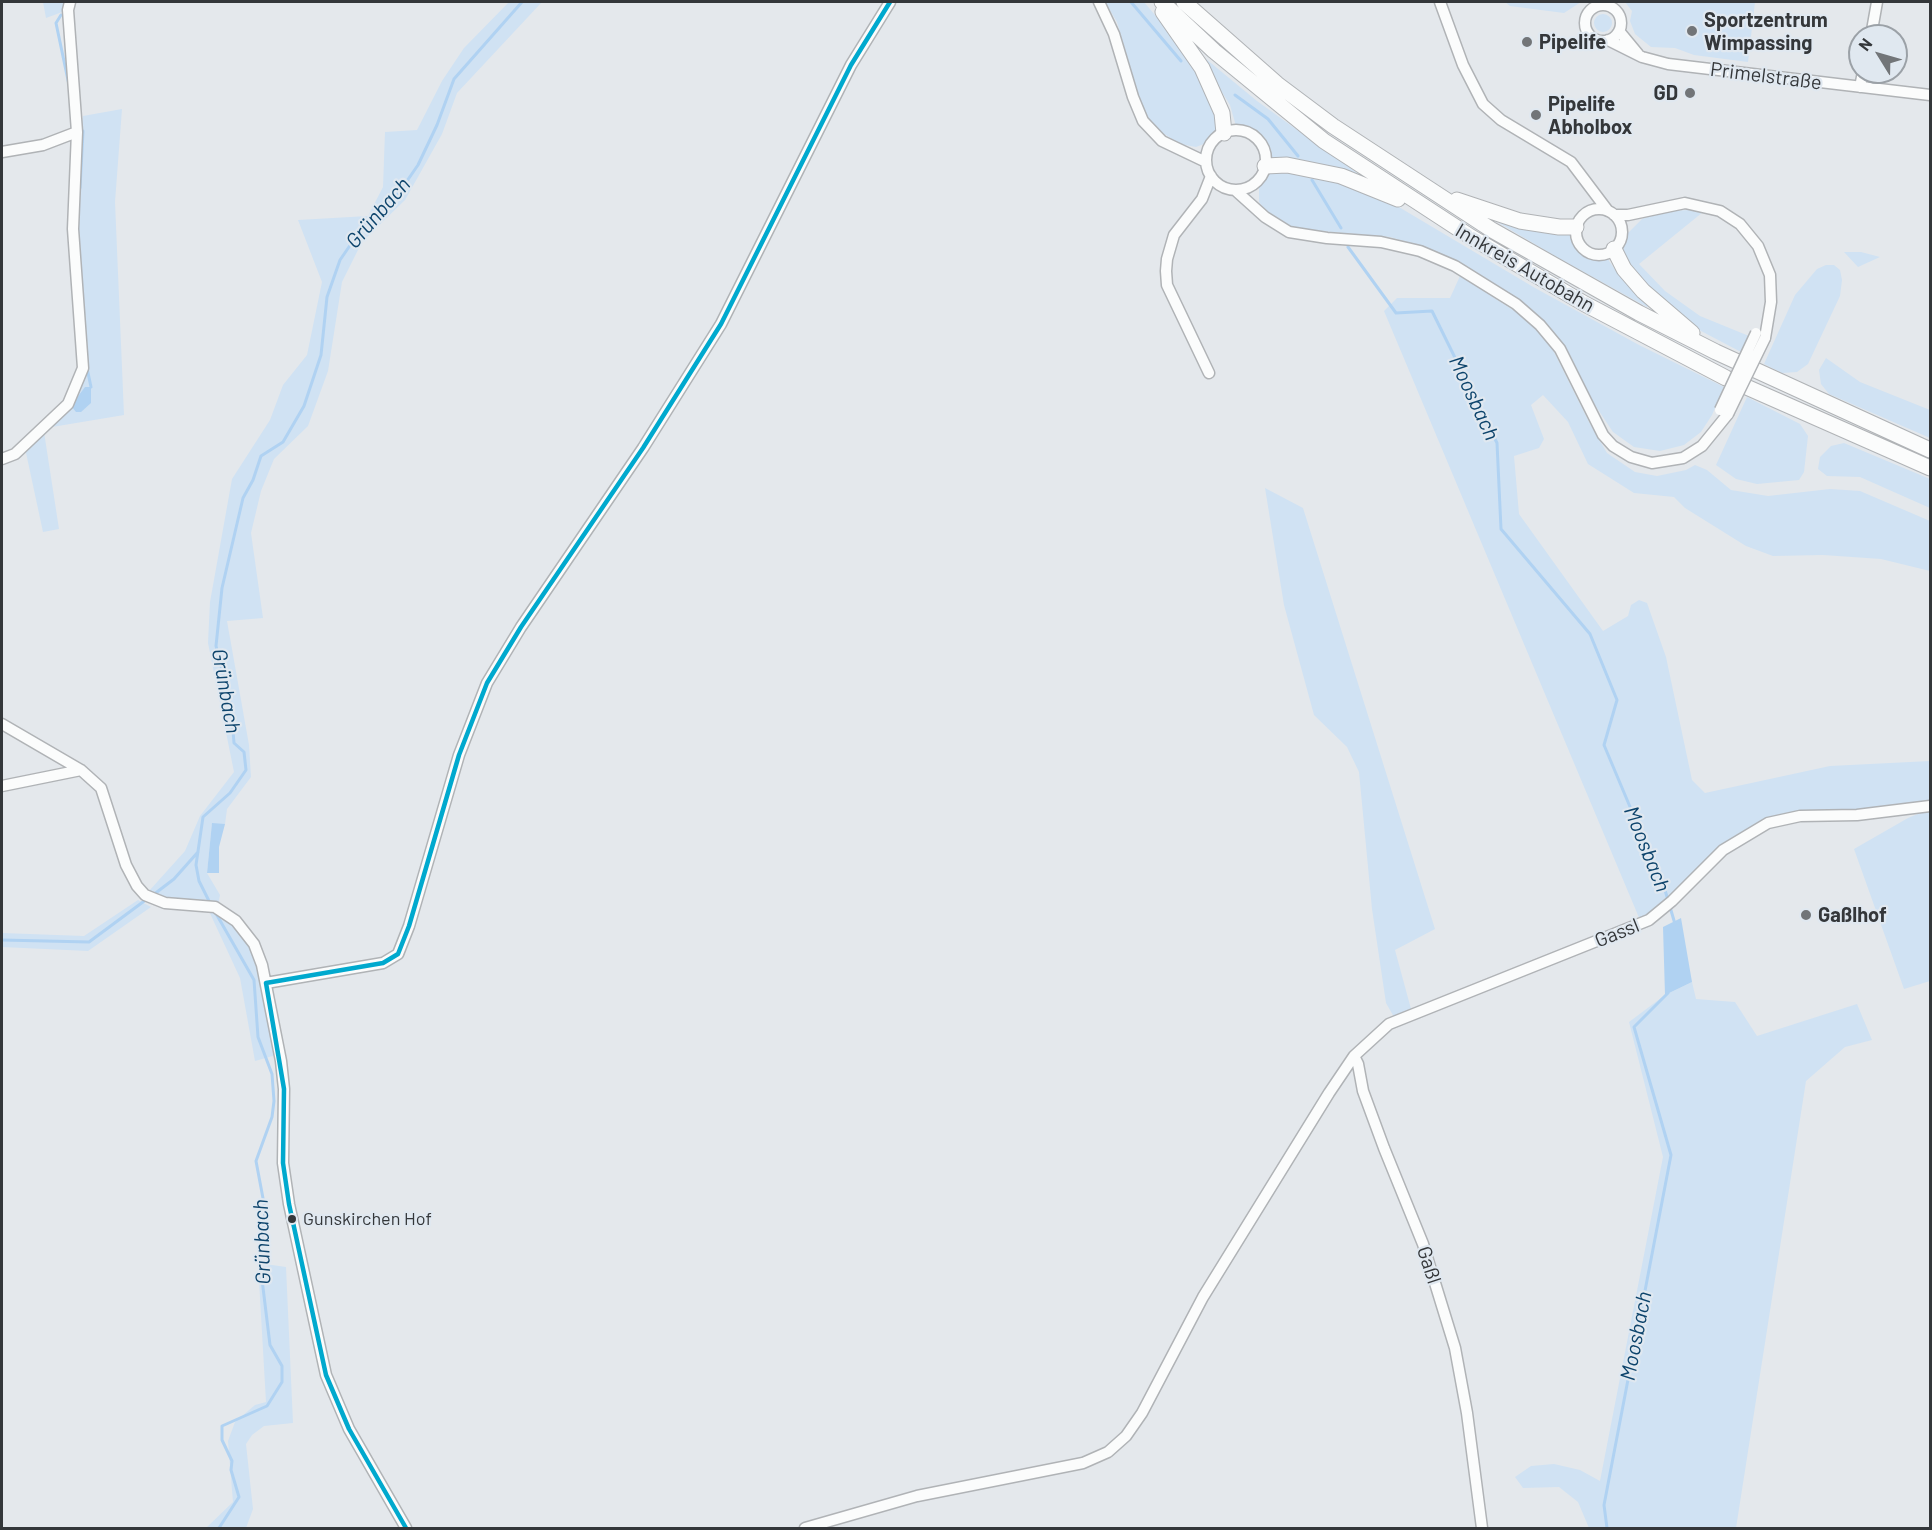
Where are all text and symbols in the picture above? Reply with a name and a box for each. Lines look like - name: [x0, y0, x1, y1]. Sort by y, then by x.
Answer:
- place label: Sportzentrum Wimpassing: [1704, 8, 1828, 55]
- marker: Sportzentrum Wimpassing: [1685, 24, 1699, 38]
- north arrow: [1848, 24, 1908, 84]
- place label: Pipelife: [1539, 30, 1606, 54]
- text: N: [1854, 34, 1876, 54]
- marker: Pipelife: [1520, 35, 1534, 49]
- street label: Primelstraße: [1709, 57, 1823, 95]
- place label: GD: [1653, 81, 1678, 105]
- marker: GD: [1683, 86, 1697, 100]
- place label: Pipelife Abholbox: [1548, 92, 1632, 139]
- marker: Pipelife Abholbox: [1529, 108, 1543, 122]
- water label: Grünbach: [340, 172, 416, 254]
- street label: Innkreis Autobahn: [1451, 218, 1599, 318]
- water label: Moosbach: [1443, 352, 1505, 444]
- water label: Grünbach: [206, 647, 246, 735]
- water label: Moosbach: [1618, 802, 1676, 896]
- place label: Gaßlhof: [1818, 903, 1887, 927]
- marker: Gaßlhof: [1799, 908, 1813, 922]
- street label: Gassl: [1591, 913, 1643, 953]
- water label: Grünbach: [248, 1199, 276, 1285]
- place label: Gunskirchen Hof: [303, 1208, 432, 1230]
- marker: Gunskirchen Hof: [286, 1213, 298, 1225]
- street label: Gaßl: [1412, 1243, 1446, 1287]
- water label: Moosbach: [1615, 1289, 1657, 1383]

